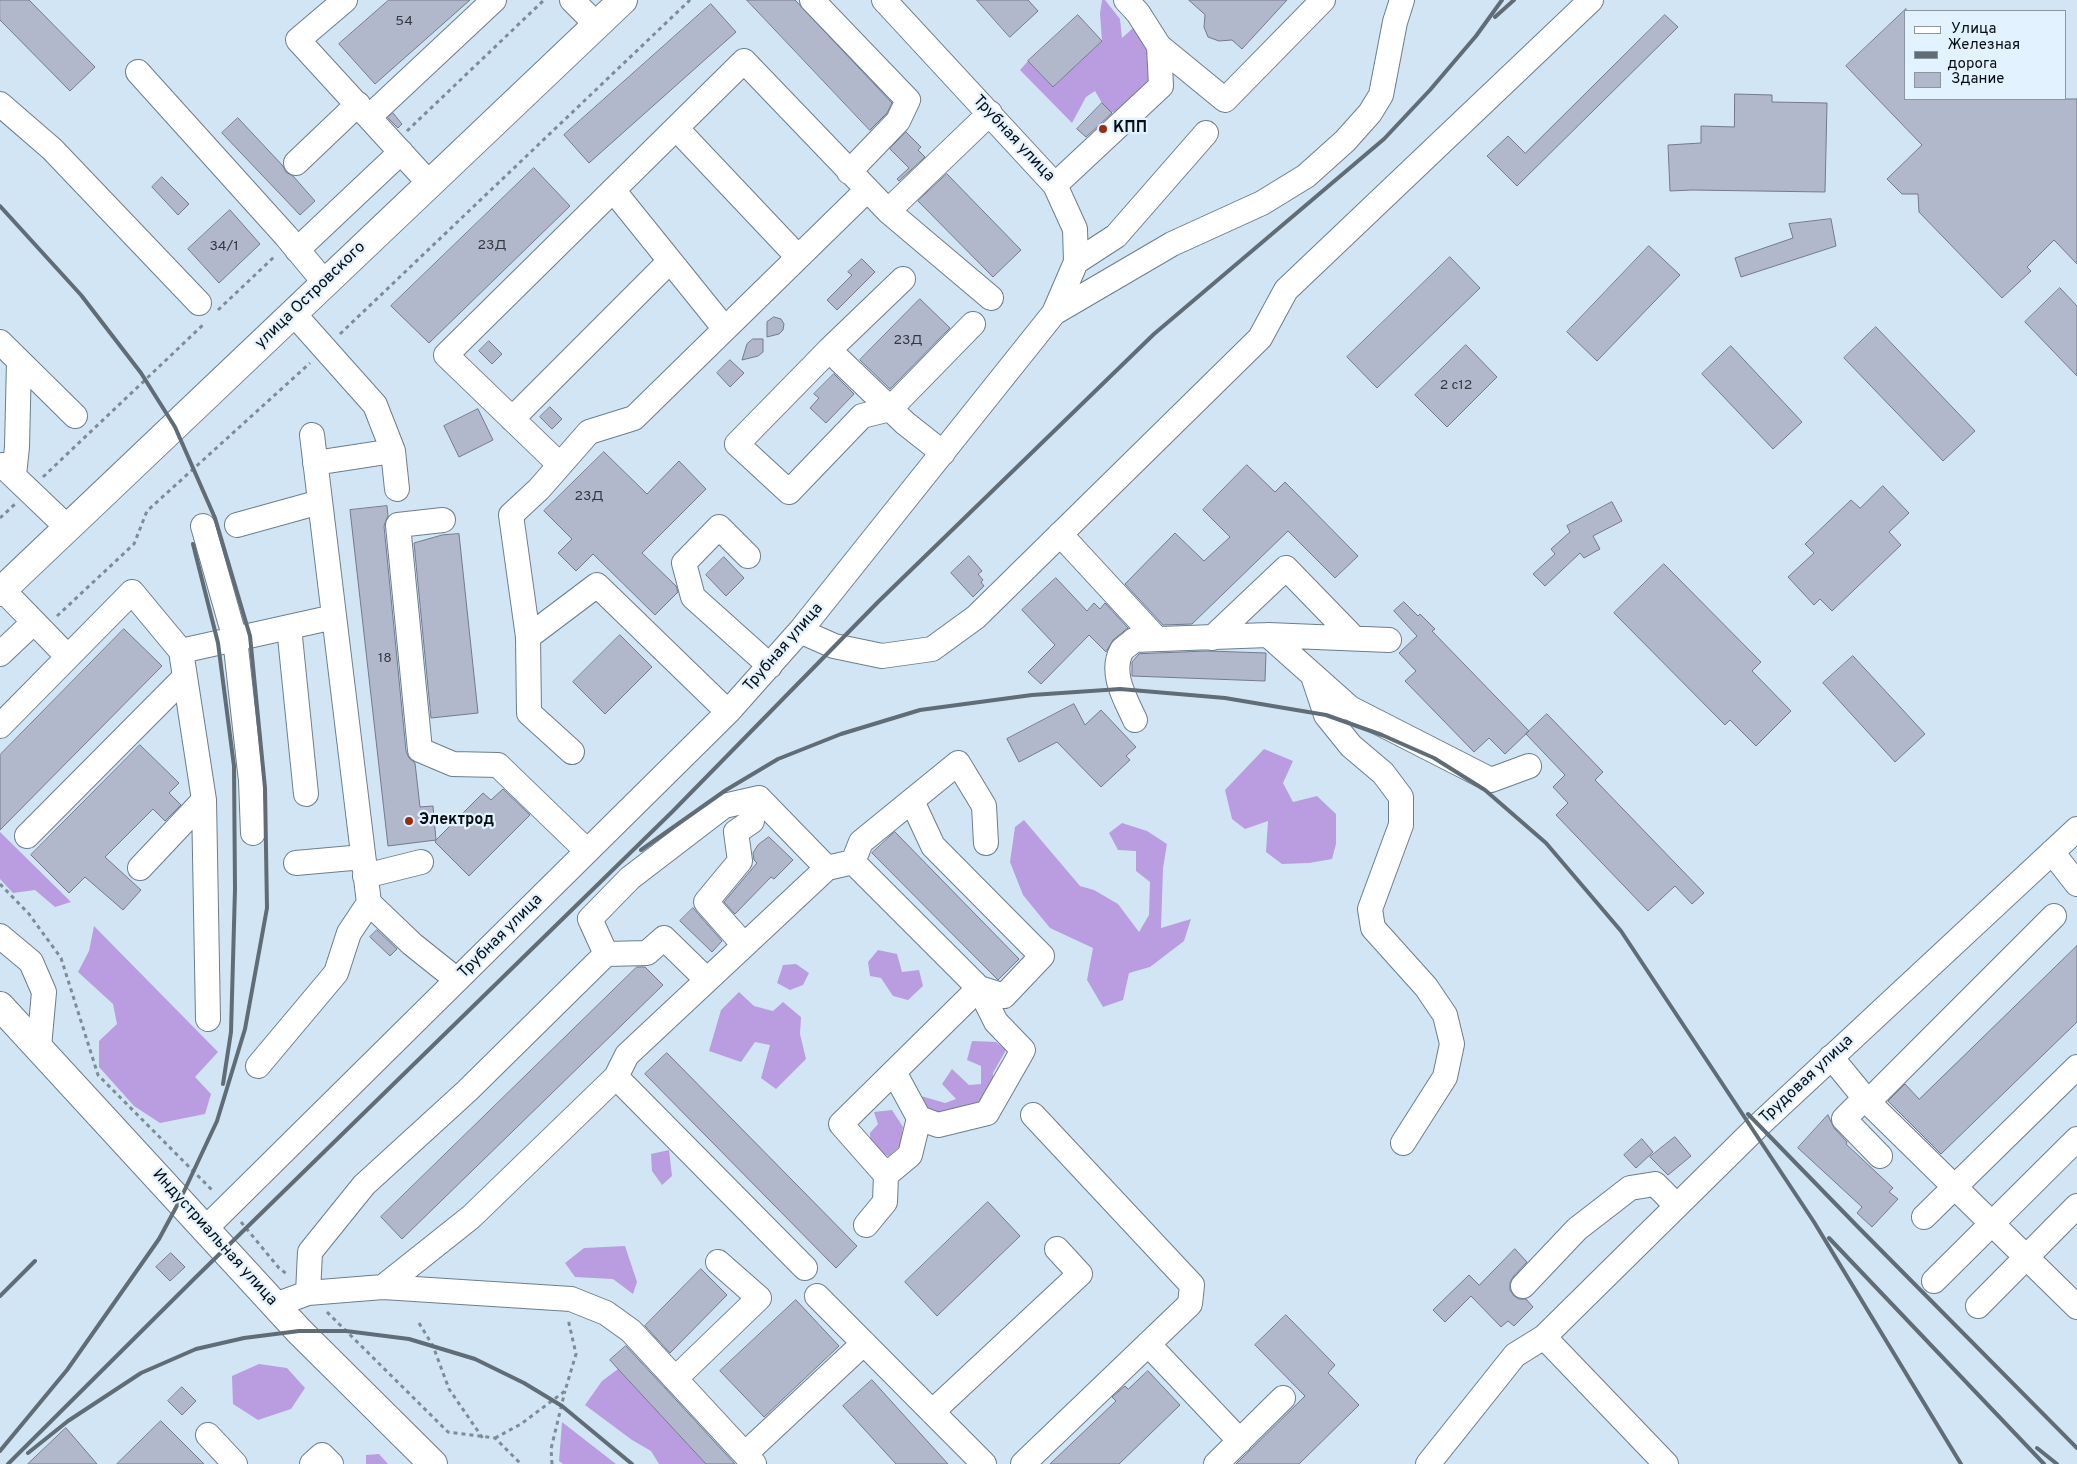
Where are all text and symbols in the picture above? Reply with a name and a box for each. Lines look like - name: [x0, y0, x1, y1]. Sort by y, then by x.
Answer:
- legend: [1904, 10, 2067, 100]
- house number: 54: [395, 14, 413, 30]
- text: Улица: [1951, 20, 1996, 39]
- text: Железная дорога: [1948, 36, 2020, 74]
- text: Здание: [1951, 70, 2004, 89]
- street label: Трубная улица: [968, 92, 1058, 186]
- place label: КПП: [1113, 119, 1147, 139]
- marker: КПП: [1097, 123, 1109, 135]
- street label: улица Островского: [252, 238, 370, 354]
- house number: 23Д: [477, 238, 507, 254]
- house number: 34/1: [209, 239, 239, 255]
- house number: 23Д: [893, 333, 923, 349]
- house number: 2 с12: [1440, 378, 1472, 394]
- house number: 23Д: [574, 489, 604, 505]
- street label: Трубная улица: [740, 600, 828, 696]
- house number: 18: [378, 651, 392, 667]
- place label: Электрод: [419, 811, 494, 831]
- marker: Электрод: [403, 815, 415, 827]
- street label: Трубная улица: [455, 891, 547, 983]
- street label: Трудовая улица: [1756, 1032, 1858, 1128]
- street label: Индустриальная улица: [147, 1166, 281, 1310]

